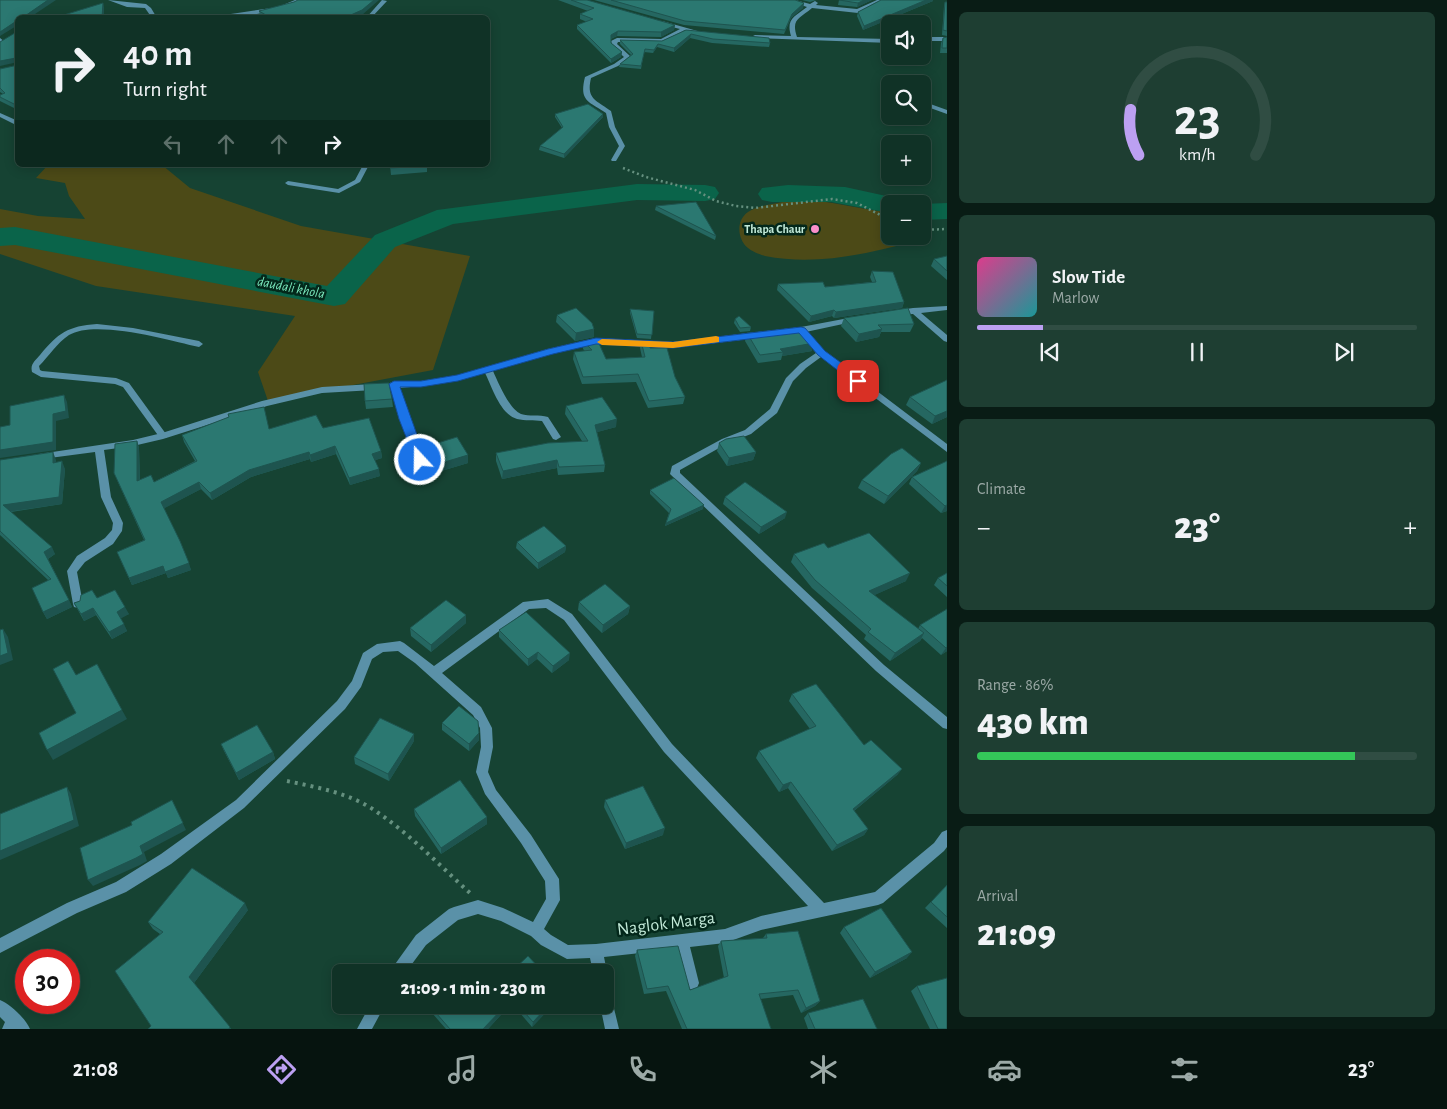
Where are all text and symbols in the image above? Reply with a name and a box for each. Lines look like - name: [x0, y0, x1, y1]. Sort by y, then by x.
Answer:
- map controls: [881, 15, 931, 245]
- button: sound: [881, 15, 931, 65]
- icon: right: [40, 35, 105, 100]
- text: 40 m: [123, 37, 192, 72]
- button: search: [881, 75, 931, 125]
- text: Turn right: [123, 78, 207, 100]
- text: 23: [1174, 92, 1220, 144]
- icon: left: [159, 130, 187, 158]
- icon: ahead: [212, 130, 240, 158]
- icon: ahead: [265, 130, 293, 158]
- icon: right: [318, 130, 346, 158]
- button: +: [881, 135, 931, 185]
- text: km/h: [1179, 146, 1215, 164]
- button: −: [881, 195, 931, 245]
- place label: Thapa Chaur: [744, 223, 806, 235]
- marker: Thapa Chaur: [809, 223, 821, 235]
- text: Slow Tide: [1052, 268, 1125, 287]
- water label: daudali khola: [256, 275, 326, 301]
- text: Marlow: [1052, 290, 1099, 306]
- icon: previous: [1036, 338, 1064, 366]
- icon: pause: [1183, 338, 1211, 366]
- icon: next: [1330, 338, 1358, 366]
- pin: [837, 360, 879, 402]
- icon: arrive: [844, 367, 872, 395]
- position arrow: [393, 433, 445, 485]
- text: Climate: [977, 481, 1026, 497]
- text: 23°: [1174, 508, 1220, 546]
- text: −: [977, 514, 990, 542]
- text: +: [1404, 514, 1417, 542]
- text: Range · 86%: [977, 677, 1053, 693]
- text: 430 km: [977, 704, 1089, 742]
- text: Arrival: [977, 888, 1018, 904]
- street label: Naglok Marga: [616, 909, 716, 939]
- text: 21:09: [977, 915, 1056, 953]
- speed limit sign: 30: [15, 949, 80, 1014]
- text: 21:09 · 1 min · 230 m: [400, 979, 546, 998]
- icon: directions: [264, 1052, 299, 1087]
- icon: music: [445, 1052, 480, 1087]
- icon: phone: [625, 1052, 660, 1087]
- icon: climate: [806, 1052, 841, 1087]
- icon: car: [987, 1052, 1022, 1087]
- icon: filters: [1167, 1052, 1202, 1087]
- text: 21:08: [73, 1058, 118, 1080]
- text: 23°: [1348, 1058, 1374, 1080]

